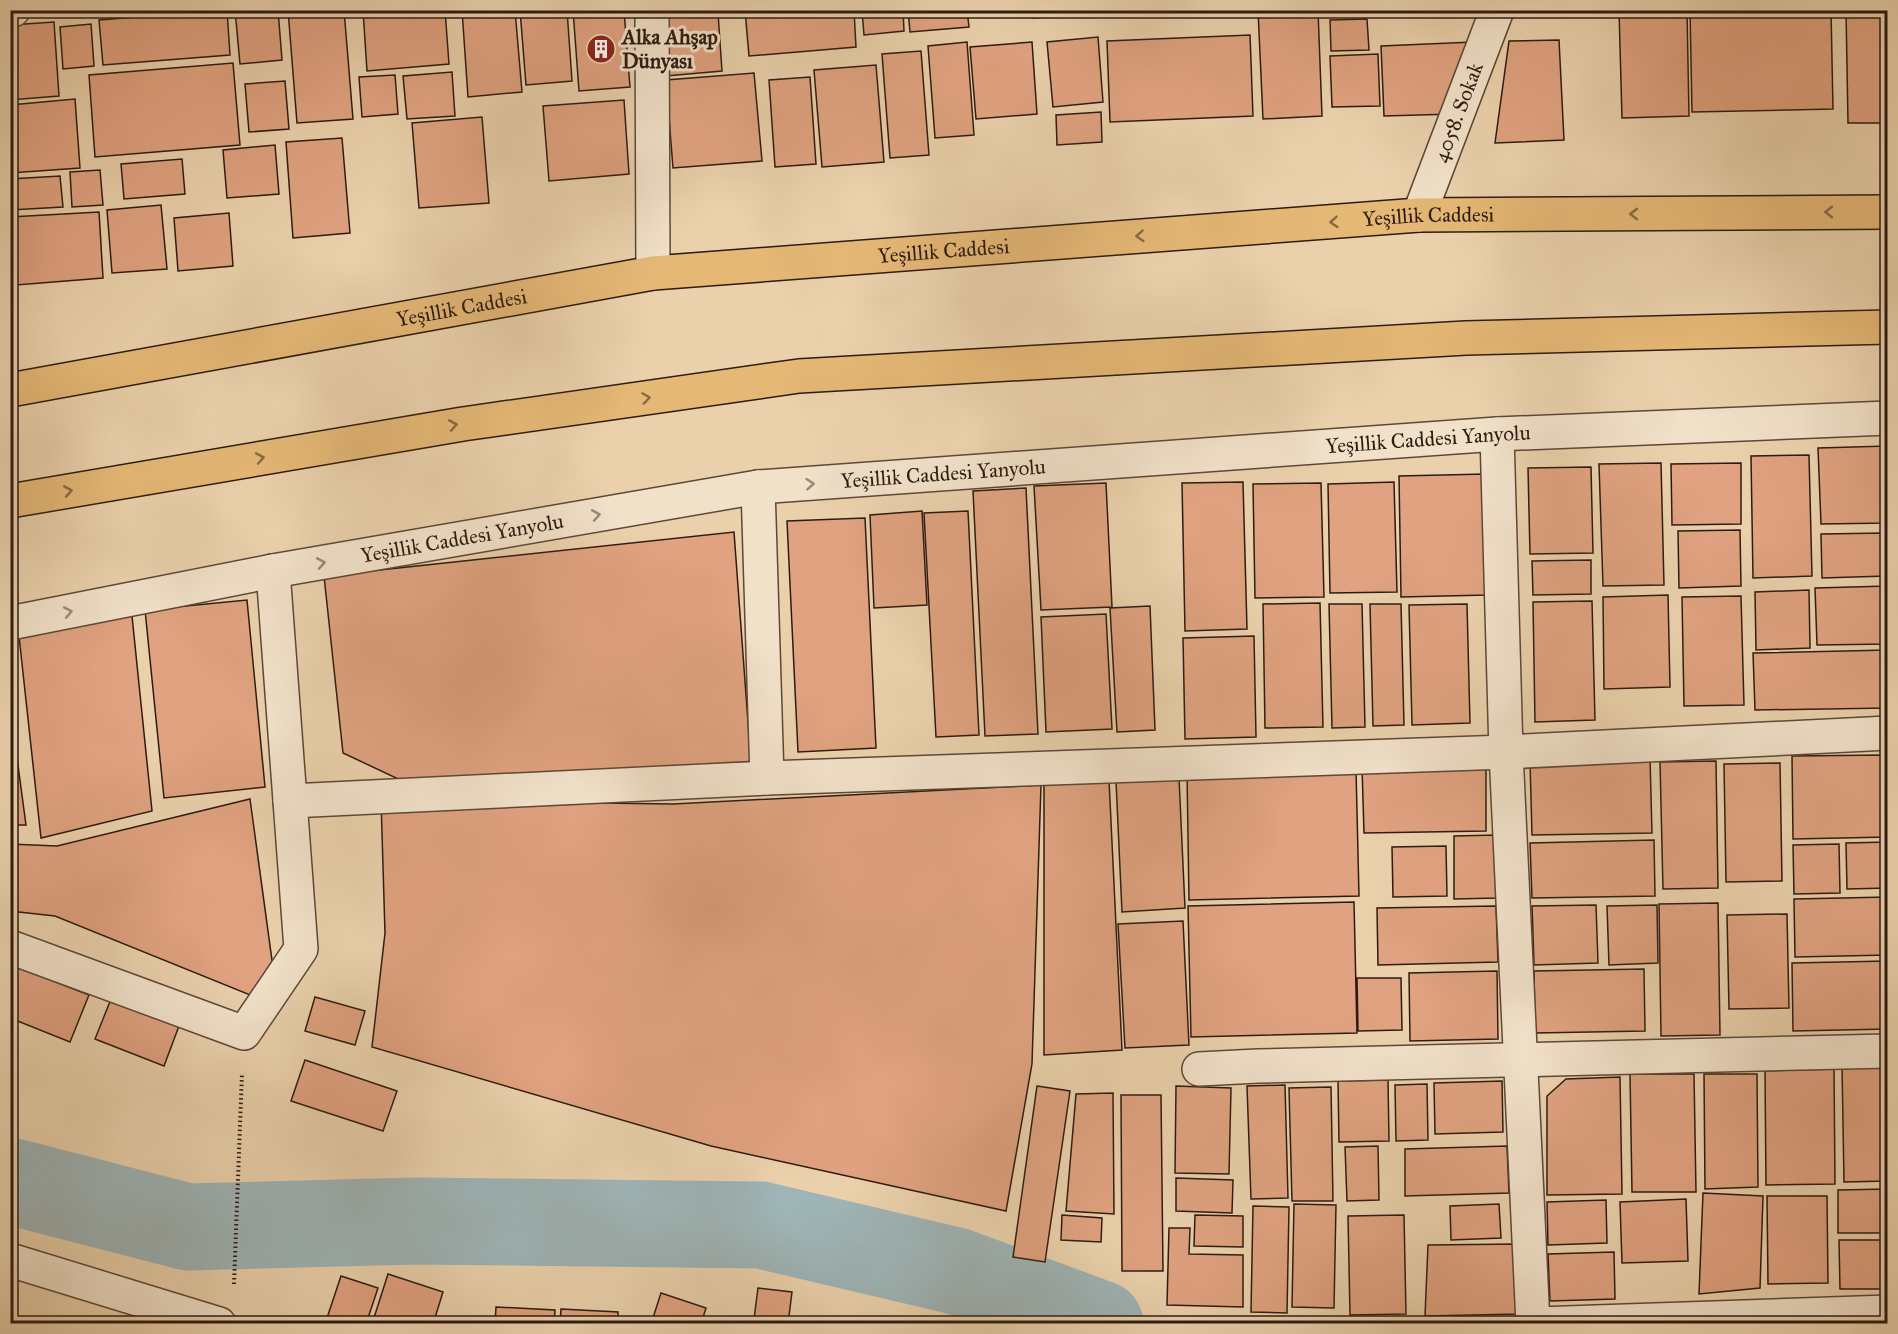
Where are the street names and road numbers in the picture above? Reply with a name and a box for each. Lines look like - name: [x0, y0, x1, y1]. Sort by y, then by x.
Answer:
- street label: 4058. Sokak: [1427, 58, 1489, 166]
- street label: Yeşillik Caddesi: [1361, 202, 1495, 232]
- street label: Yeşillik Caddesi: [877, 233, 1011, 269]
- street label: Yeşillik Caddesi: [394, 283, 529, 332]
- street label: Yeşillik Caddesi Yanyolu: [1324, 420, 1531, 459]
- street label: Yeşillik Caddesi Yanyolu: [840, 453, 1047, 494]
- street label: Yeşillik Caddesi Yanyolu: [359, 508, 566, 569]

